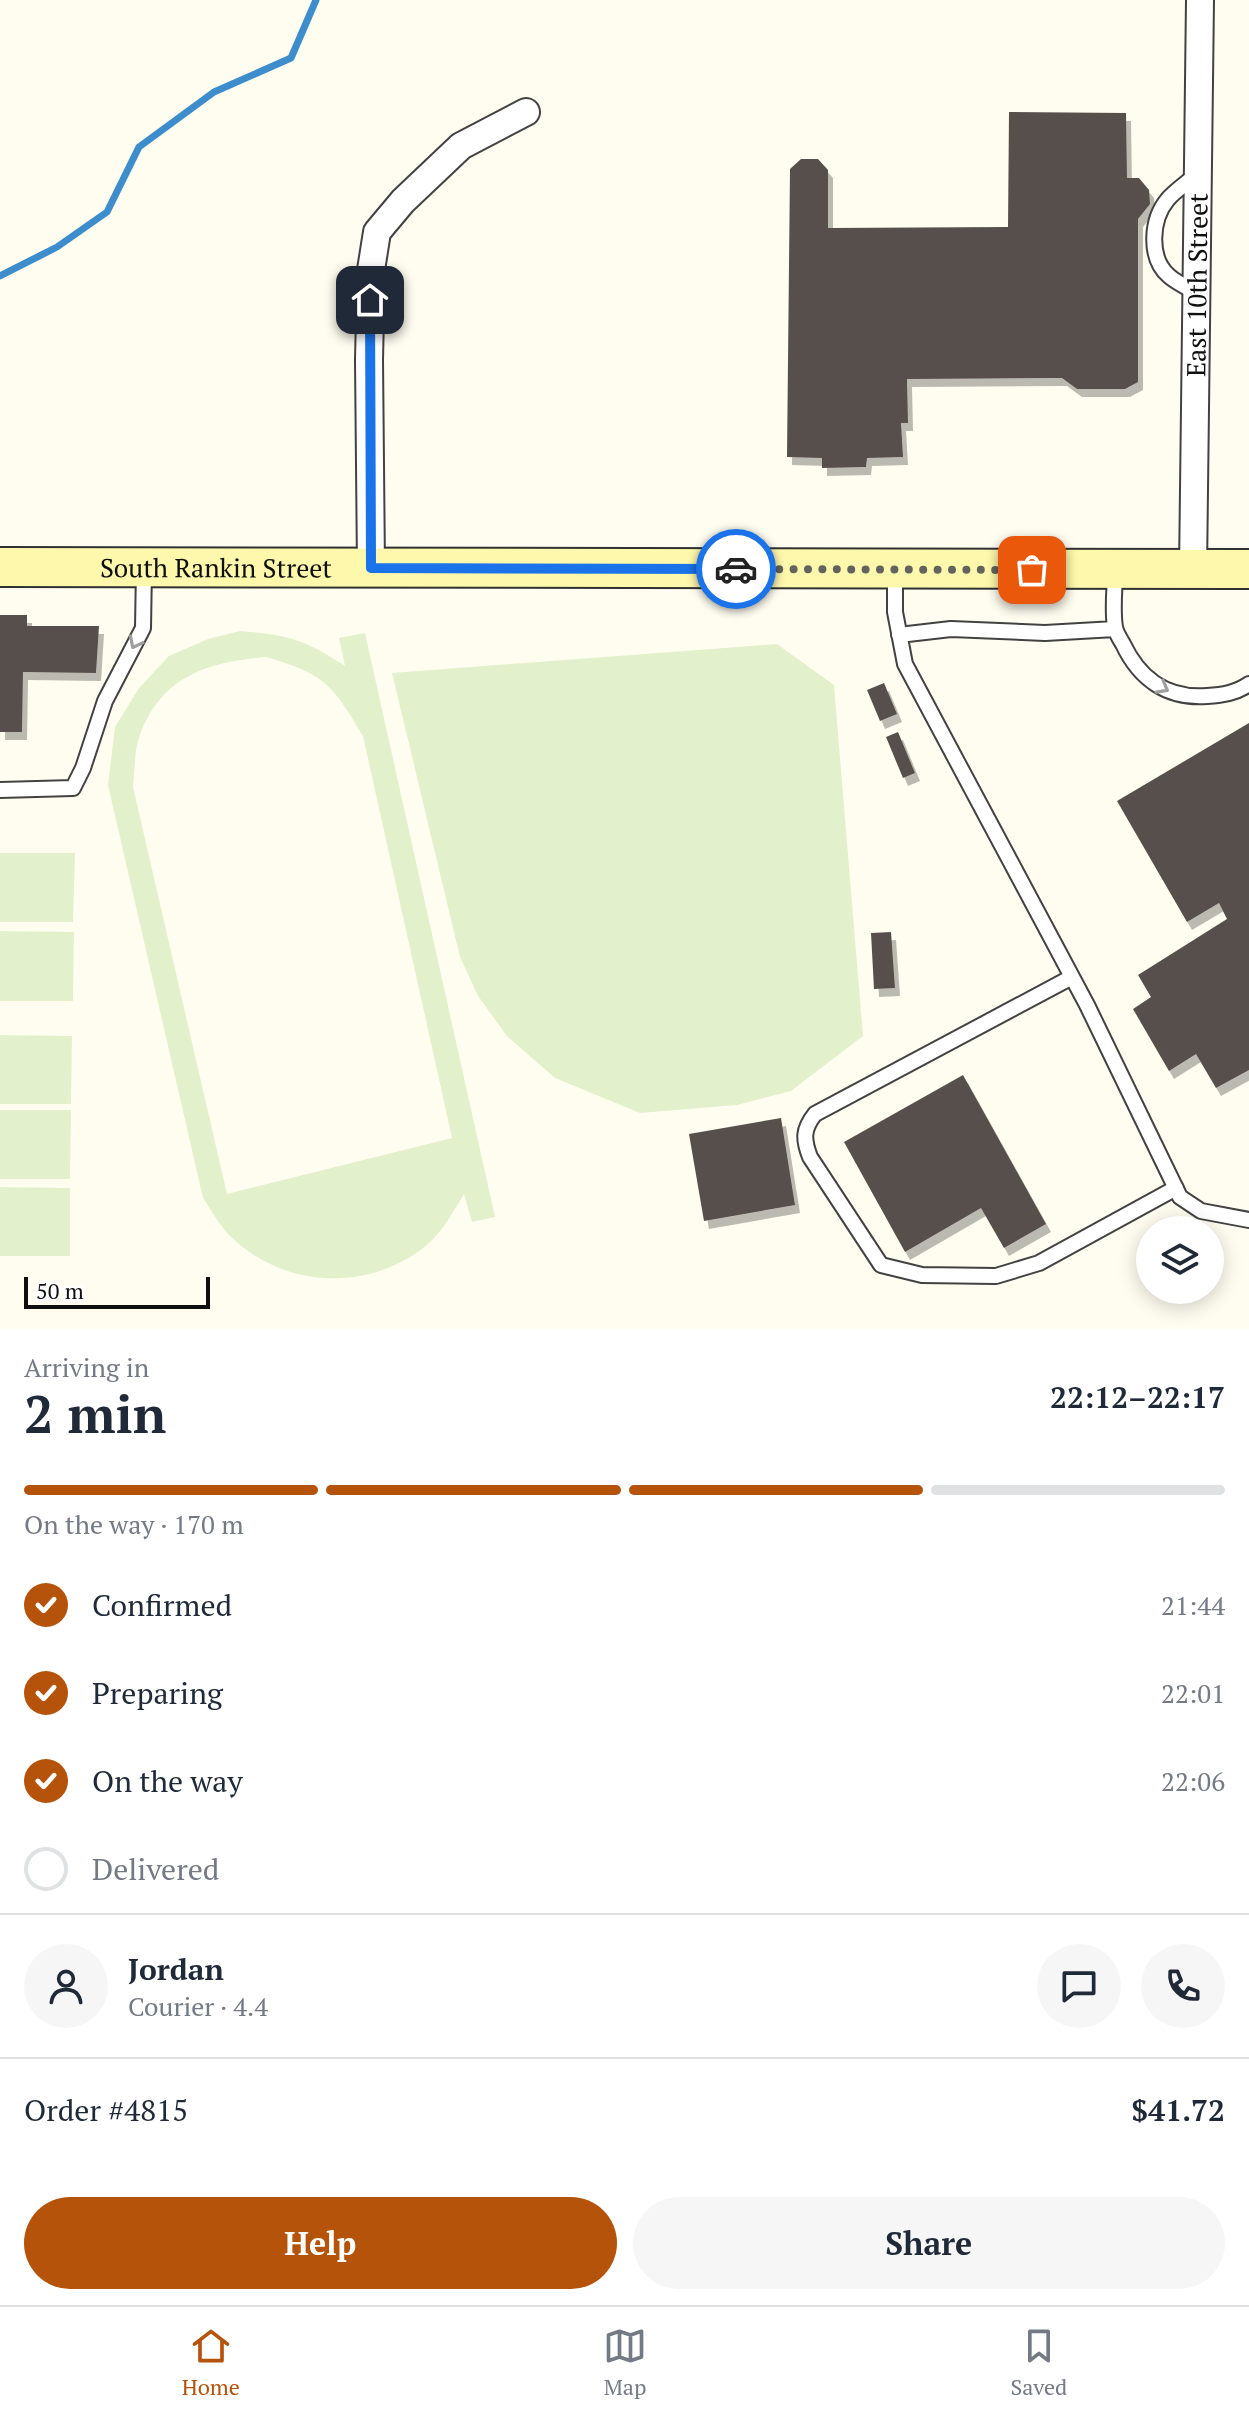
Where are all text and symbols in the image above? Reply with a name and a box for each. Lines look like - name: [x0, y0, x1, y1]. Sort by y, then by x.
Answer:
- street label: East 10th Street: [1178, 193, 1215, 377]
- pin: [336, 266, 404, 334]
- icon: home: [348, 278, 392, 322]
- courier: [696, 529, 776, 609]
- pin: [998, 536, 1066, 604]
- icon: car: [714, 547, 758, 591]
- icon: bag: [1010, 548, 1054, 592]
- street label: South Rankin Street: [100, 550, 332, 585]
- one-way arrow: [129, 635, 144, 650]
- one-way arrow: [1155, 678, 1169, 693]
- map controls: [1136, 1216, 1224, 1304]
- button: layers: [1136, 1216, 1224, 1304]
- scale bar: [24, 1273, 210, 1309]
- text: 50 m: [36, 1276, 84, 1305]
- text: Arriving in: [24, 1350, 149, 1384]
- text: 22:12–22:17: [1050, 1377, 1225, 1417]
- text: 2 min: [24, 1379, 166, 1448]
- text: On the way · 170 m: [24, 1507, 244, 1541]
- icon: check: [24, 1583, 68, 1627]
- text: Confirmed: [92, 1585, 232, 1625]
- text: 21:44: [1161, 1588, 1225, 1622]
- icon: check: [24, 1671, 68, 1715]
- text: Preparing: [92, 1673, 223, 1713]
- text: 22:01: [1161, 1676, 1225, 1710]
- icon: check: [24, 1759, 68, 1803]
- text: On the way: [92, 1761, 243, 1801]
- text: 22:06: [1161, 1764, 1225, 1798]
- text: Delivered: [92, 1849, 219, 1889]
- button: person: [24, 1944, 108, 2028]
- button: chat: [1037, 1944, 1121, 2028]
- button: phone: [1141, 1944, 1225, 2028]
- text: Jordan: [128, 1949, 224, 1989]
- text: Courier · 4.4: [128, 1989, 268, 2023]
- text: Order #4815: [24, 2090, 188, 2130]
- text: $41.72: [1131, 2090, 1225, 2130]
- button: Help: [24, 2197, 617, 2289]
- button: Share: [633, 2197, 1225, 2289]
- tab: Home: [182, 2324, 240, 2401]
- tab: Map: [603, 2324, 647, 2401]
- tab: Saved: [1010, 2324, 1067, 2401]

